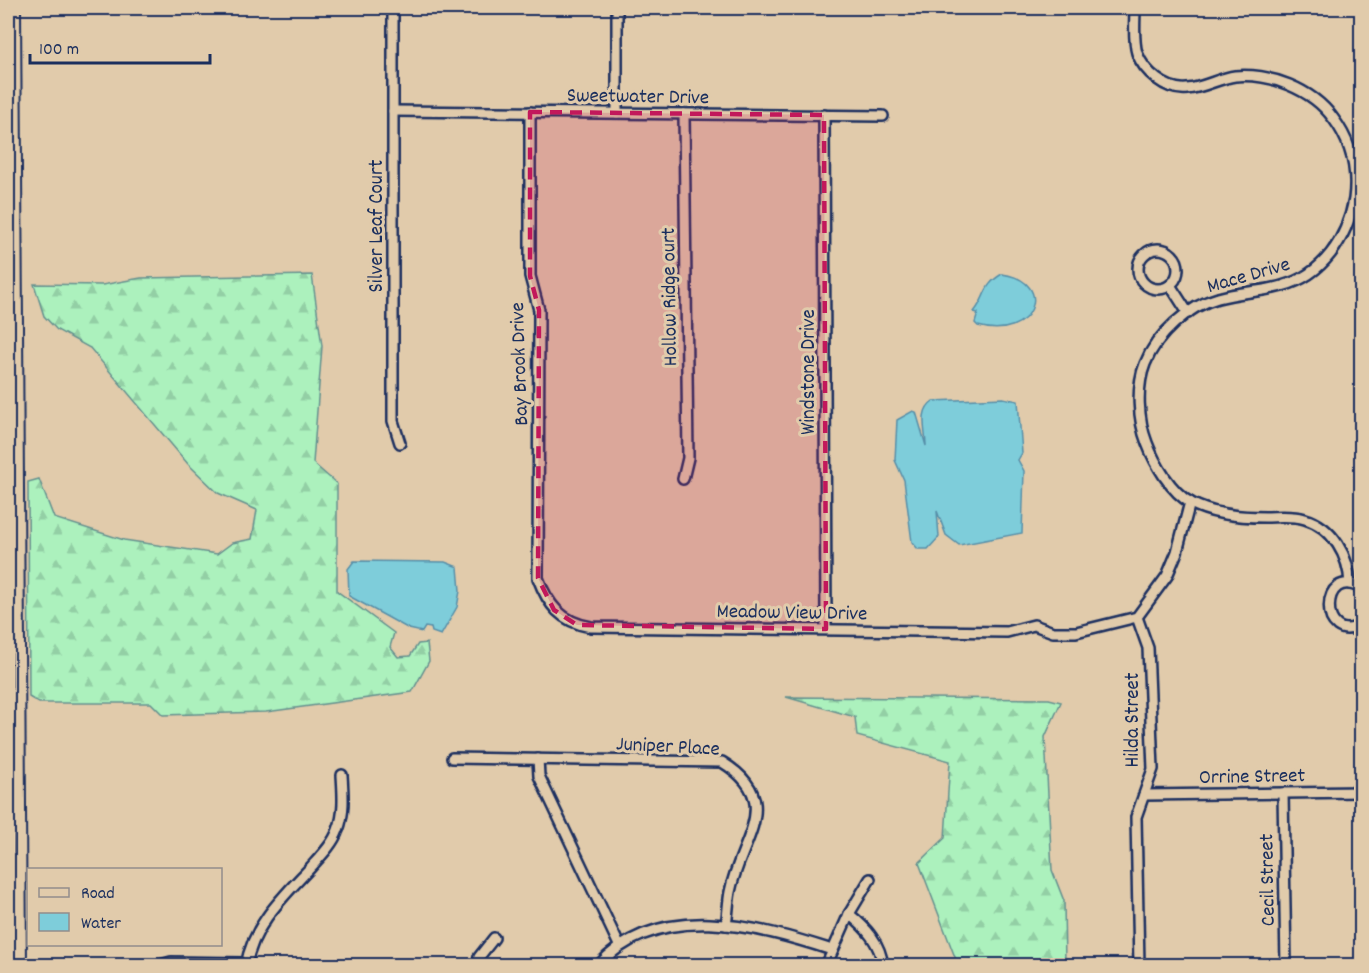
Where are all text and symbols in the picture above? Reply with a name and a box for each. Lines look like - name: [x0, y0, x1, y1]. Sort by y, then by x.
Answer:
- scale bar: [30, 27, 210, 65]
- text: 100 m: [39, 38, 79, 63]
- street label: Sweetwater Drive: [566, 82, 709, 114]
- street label: Silver Leaf Court: [363, 159, 393, 292]
- street label: Hollow Ridge ourt: [655, 227, 687, 367]
- street label: Mace Drive: [1204, 251, 1294, 303]
- street label: Bay Brook Drive: [504, 302, 538, 426]
- street label: Windstone Drive: [795, 309, 825, 435]
- street label: Meadow View Drive: [716, 598, 868, 630]
- street label: Hilda Street: [1119, 672, 1149, 768]
- street label: Juniper Place: [615, 730, 720, 766]
- street label: Orrine Street: [1199, 762, 1306, 794]
- street label: Cecil Street: [1253, 833, 1285, 927]
- legend: [27, 868, 222, 946]
- text: Road: [81, 882, 115, 907]
- text: Water: [81, 912, 121, 937]

